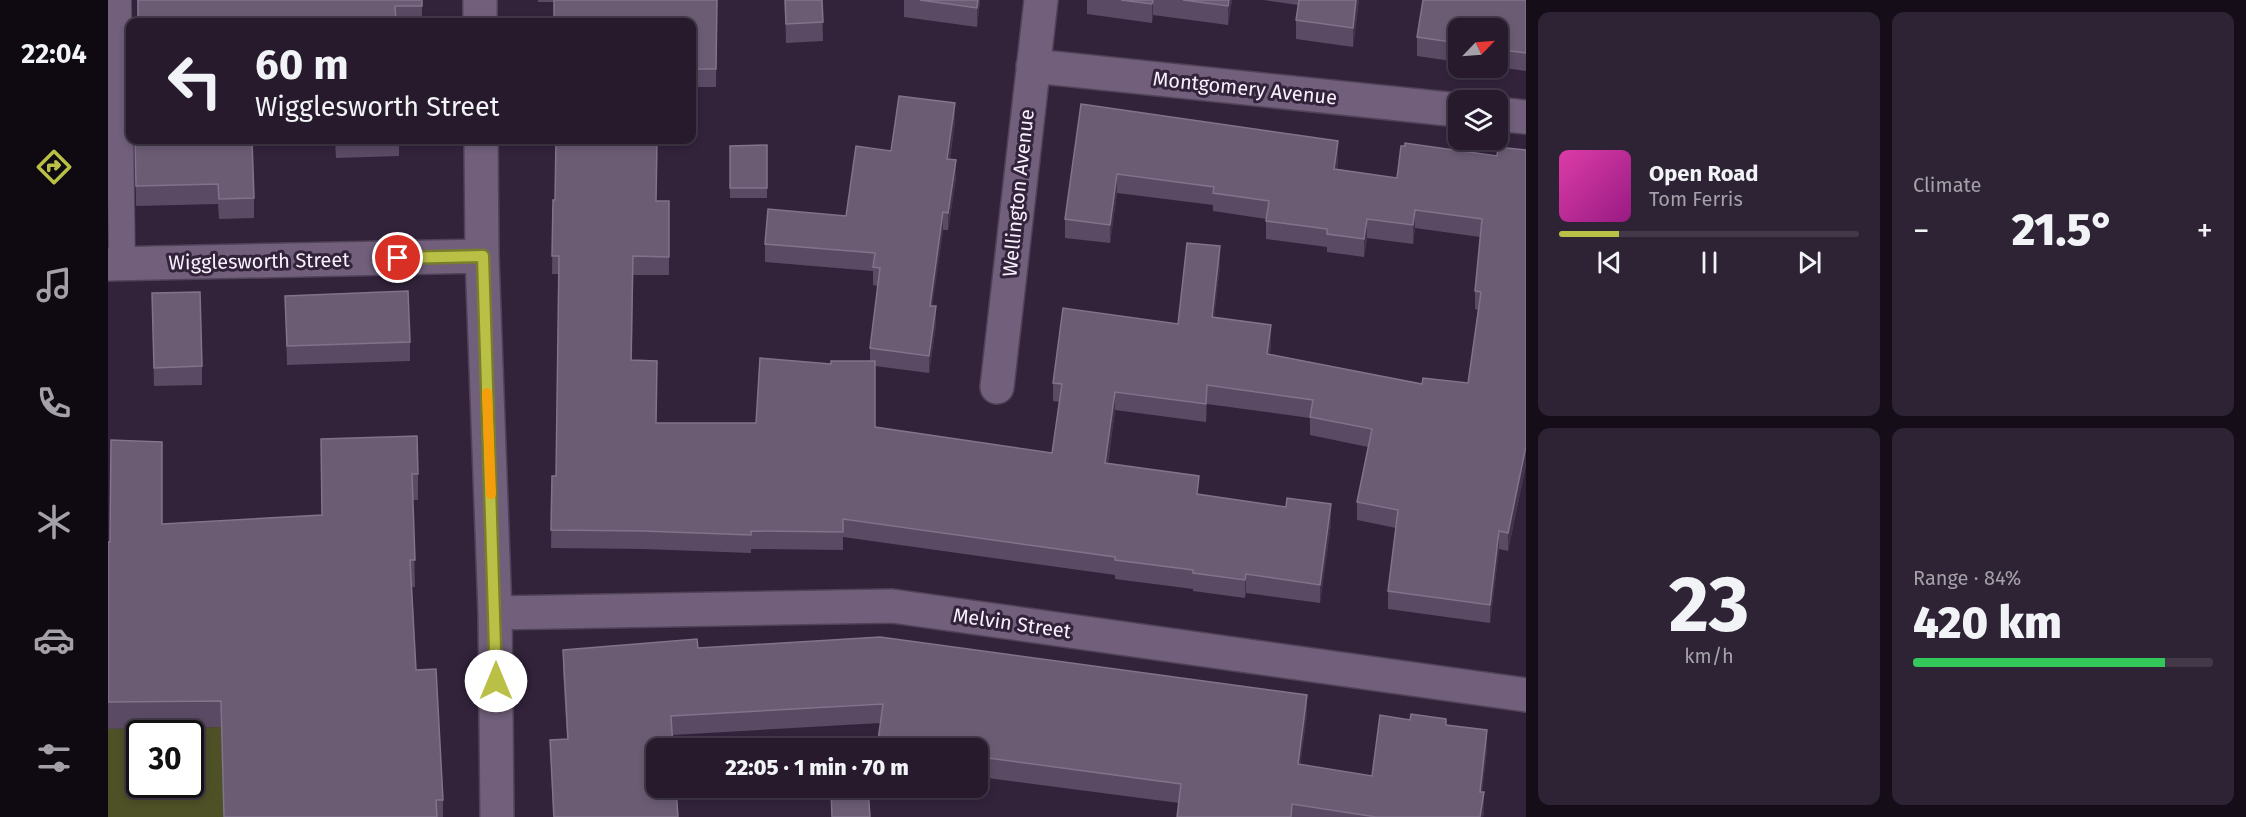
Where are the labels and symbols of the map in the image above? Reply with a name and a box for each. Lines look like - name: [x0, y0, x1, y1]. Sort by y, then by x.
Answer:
- north arrow: [1448, 18, 1508, 78]
- street label: Montgomery Avenue: [1152, 66, 1338, 110]
- street label: Wellington Avenue: [997, 108, 1039, 278]
- pin: [372, 232, 423, 283]
- street label: Wigglesworth Street: [168, 247, 351, 275]
- street label: Melvin Street: [951, 603, 1073, 643]
- position arrow: [464, 649, 528, 713]
- speed limit sign: 30: [126, 720, 204, 798]

